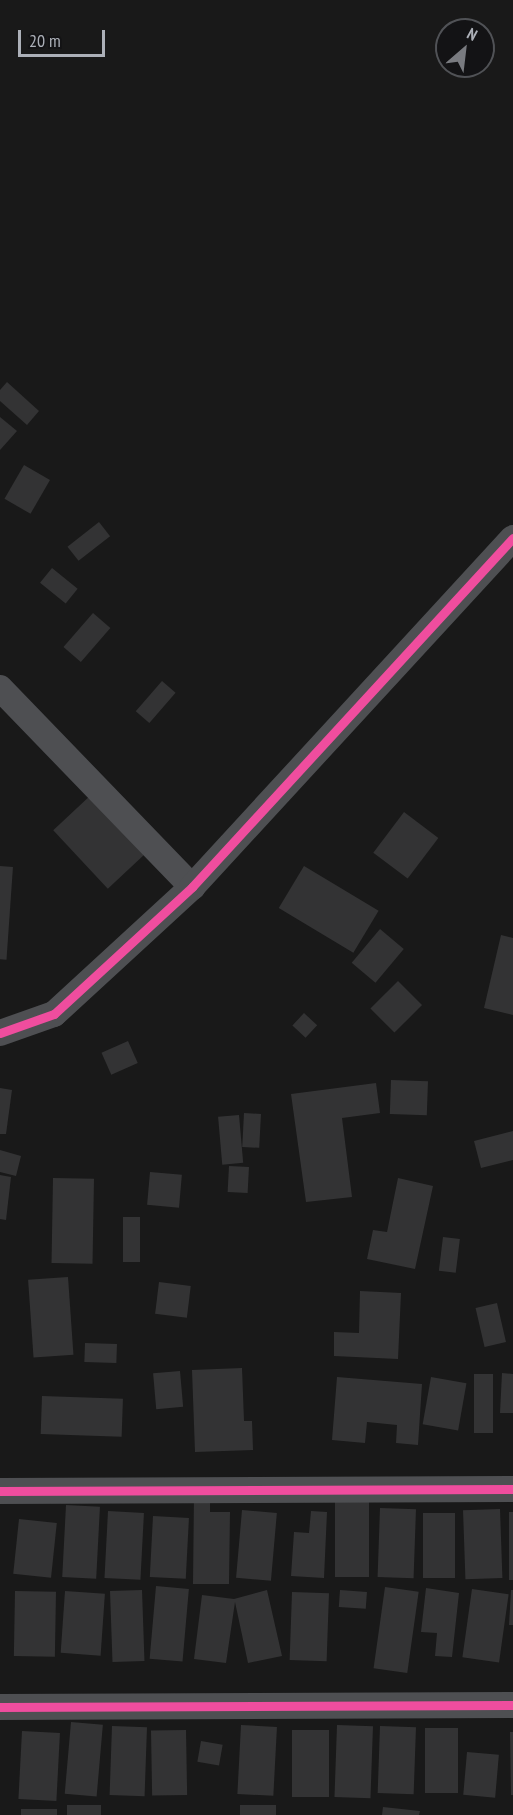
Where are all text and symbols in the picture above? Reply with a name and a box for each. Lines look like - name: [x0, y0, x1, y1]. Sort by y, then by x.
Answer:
- scale bar: [21, 18, 108, 56]
- north arrow: [435, 18, 495, 78]
- text: N: [464, 23, 481, 45]
- text: 20 m: [29, 29, 61, 52]

